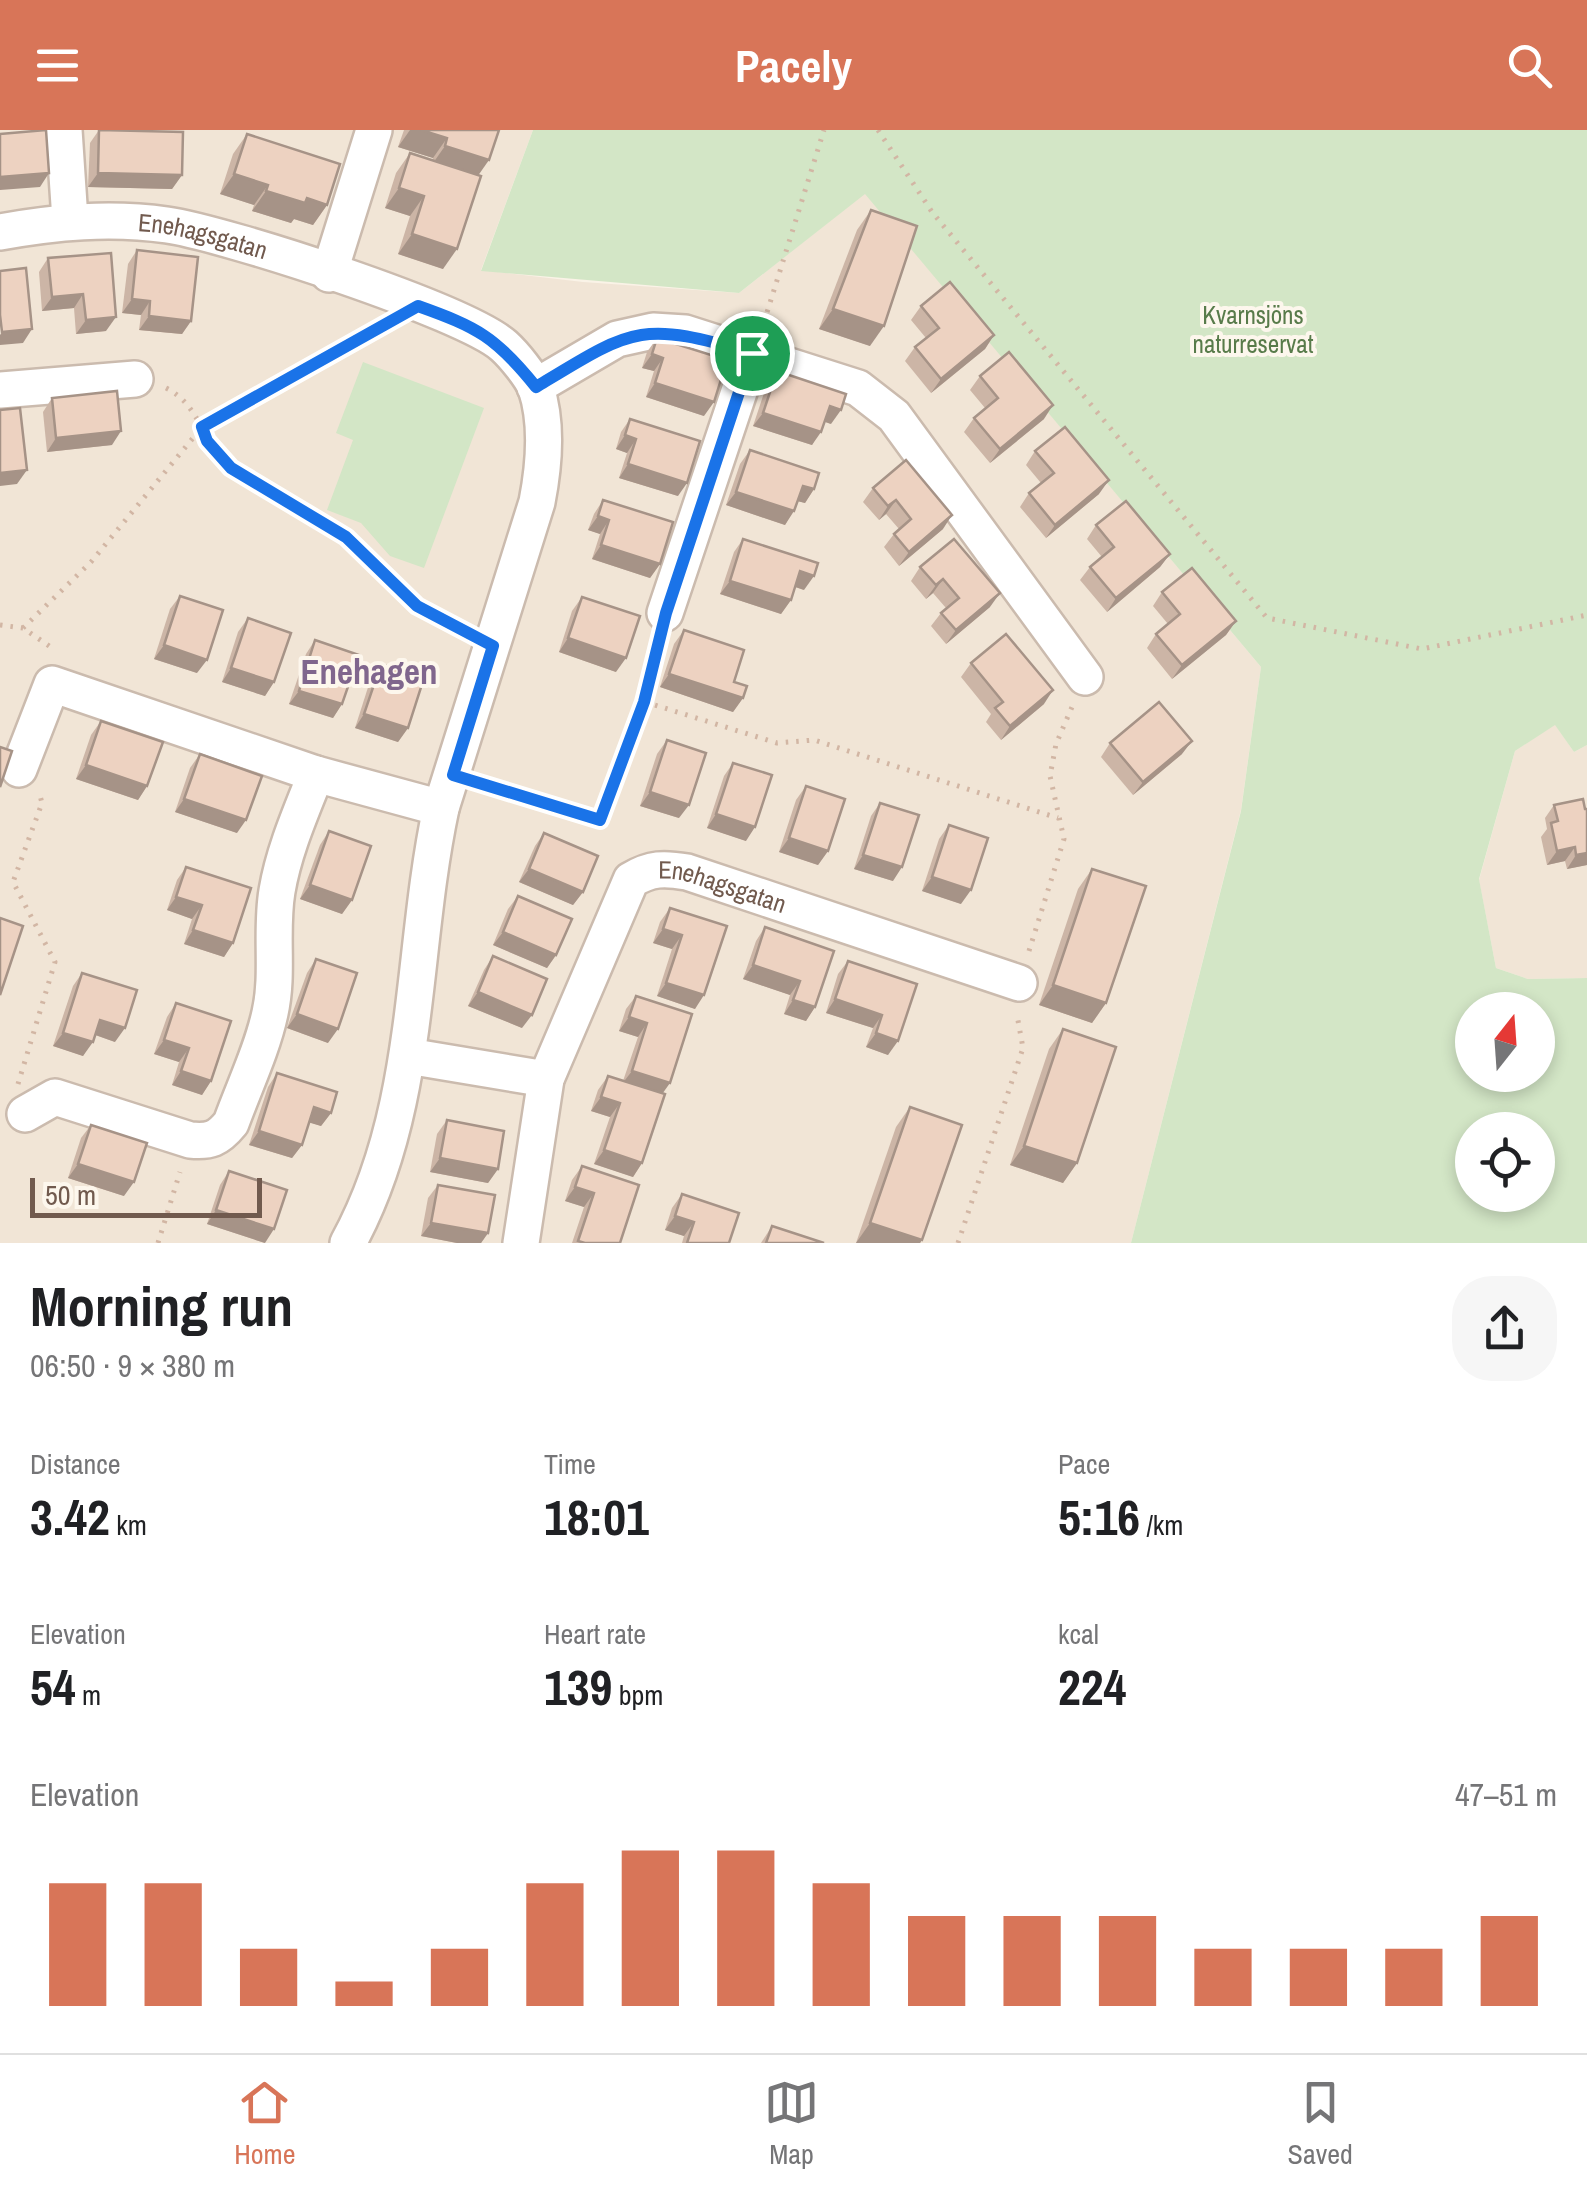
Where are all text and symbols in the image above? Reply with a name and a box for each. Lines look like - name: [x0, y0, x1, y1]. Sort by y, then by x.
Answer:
- text: Pacely: [735, 35, 852, 96]
- icon: menu: [30, 38, 85, 93]
- icon: search: [1502, 38, 1557, 93]
- street label: Enehagsgatan: [137, 205, 272, 267]
- park label: Kvarnsjöns naturreservat: [1193, 298, 1314, 361]
- pin: [710, 311, 795, 396]
- icon: arrive: [725, 326, 780, 381]
- district label: Enehagen: [300, 648, 438, 695]
- street label: Enehagsgatan: [658, 853, 791, 921]
- north arrow: [1455, 992, 1555, 1092]
- map controls: [1455, 992, 1555, 1212]
- button: locate: [1455, 1112, 1555, 1212]
- scale bar: [30, 1173, 262, 1218]
- text: 50 m: [45, 1176, 96, 1214]
- text: Morning run: [30, 1269, 293, 1343]
- button: share: [1452, 1276, 1557, 1381]
- text: 06:50 · 9 × 380 m: [30, 1344, 235, 1387]
- text: Distance: [30, 1445, 121, 1483]
- text: Time: [544, 1445, 596, 1483]
- text: Pace: [1058, 1445, 1110, 1483]
- text: 3.42: [30, 1483, 110, 1551]
- text: 18:01: [544, 1483, 649, 1551]
- text: 5:16: [1058, 1483, 1140, 1551]
- text: km: [110, 1506, 147, 1544]
- text: /km: [1140, 1506, 1183, 1544]
- text: Elevation: [30, 1615, 126, 1653]
- text: Heart rate: [544, 1615, 646, 1653]
- text: kcal: [1058, 1615, 1099, 1653]
- text: 54: [30, 1653, 76, 1721]
- text: 139: [544, 1653, 612, 1721]
- text: 224: [1058, 1653, 1126, 1721]
- text: m: [76, 1676, 101, 1714]
- text: bpm: [612, 1676, 663, 1714]
- text: Elevation: [30, 1773, 139, 1816]
- text: 47–51 m: [1455, 1773, 1557, 1816]
- tab: Home: [234, 2075, 296, 2173]
- tab: Map: [764, 2075, 819, 2173]
- tab: Saved: [1288, 2075, 1353, 2173]

